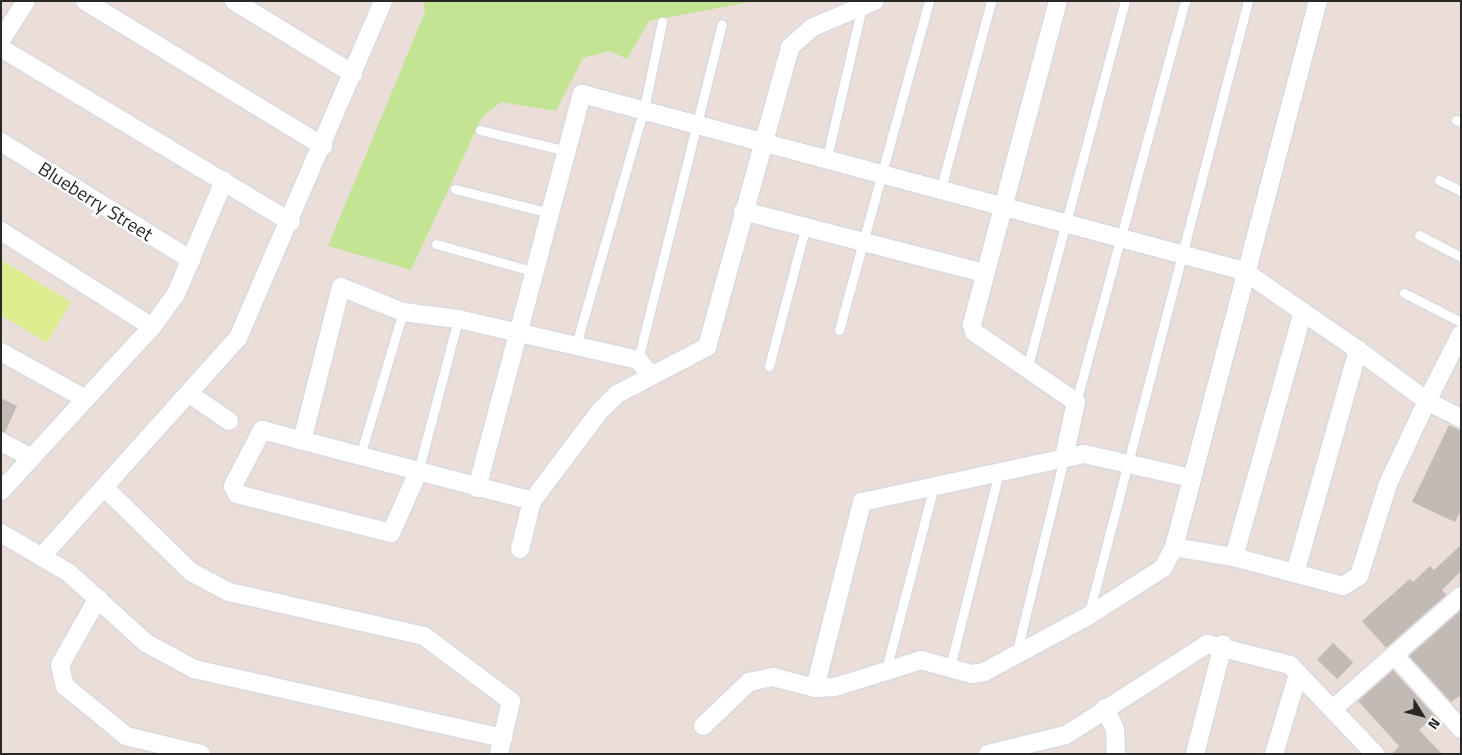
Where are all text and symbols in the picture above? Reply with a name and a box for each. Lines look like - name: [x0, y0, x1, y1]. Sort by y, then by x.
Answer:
- street label: Blueberry Street: [34, 157, 158, 245]
- north arrow: [1397, 690, 1447, 740]
- text: N: [1423, 714, 1446, 734]

